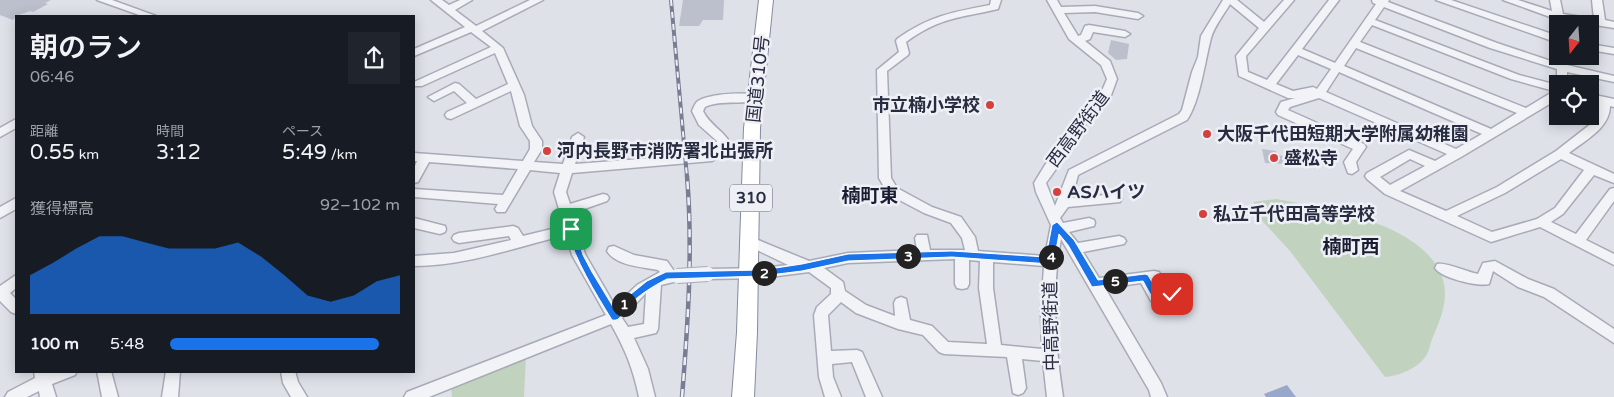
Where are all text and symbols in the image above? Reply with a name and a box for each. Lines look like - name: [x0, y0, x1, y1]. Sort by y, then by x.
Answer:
- north arrow: [1549, 15, 1599, 65]
- map controls: [1549, 15, 1599, 125]
- text: 朝のラン: [30, 31, 142, 65]
- button: share: [348, 32, 400, 84]
- street label: 国道310号: [742, 34, 774, 124]
- text: 06:46: [30, 67, 74, 87]
- button: locate: [1549, 75, 1599, 125]
- street label: 西高野街道: [1042, 86, 1114, 172]
- place label: 市立楠小学校: [872, 94, 980, 116]
- marker: 市立楠小学校: [984, 99, 996, 111]
- text: 距離: [30, 123, 58, 140]
- text: 時間: [156, 123, 184, 140]
- text: ペース: [282, 123, 323, 140]
- place label: 大阪千代田短期大学附属幼稚園: [1217, 123, 1469, 145]
- marker: 大阪千代田短期大学附属幼稚園: [1201, 128, 1213, 140]
- text: 0.55: [30, 140, 75, 165]
- text: 3:12: [156, 140, 201, 165]
- text: 5:49: [282, 140, 327, 165]
- place label: 河内長野市消防署北出張所: [557, 140, 773, 162]
- marker: 河内長野市消防署北出張所: [541, 145, 553, 157]
- text: km: [75, 146, 99, 163]
- text: /km: [327, 146, 357, 163]
- place label: 盛松寺: [1284, 147, 1338, 169]
- marker: 盛松寺: [1268, 152, 1280, 164]
- place label: ASハイツ: [1067, 181, 1145, 203]
- road number: 310: [730, 184, 772, 212]
- district label: 楠町東: [841, 185, 899, 207]
- marker: ASハイツ: [1051, 186, 1063, 198]
- text: 92–102 m: [320, 195, 400, 215]
- text: 獲得標高: [30, 199, 94, 219]
- place label: 私立千代田高等学校: [1213, 203, 1375, 225]
- pin: [550, 208, 592, 250]
- marker: 私立千代田高等学校: [1197, 208, 1209, 220]
- icon: arrive: [557, 215, 585, 243]
- district label: 楠町西: [1322, 236, 1380, 258]
- pin: 3: [896, 244, 920, 268]
- pin: 4: [1038, 244, 1064, 270]
- text: 3: [904, 248, 913, 265]
- text: 4: [1047, 249, 1056, 266]
- pin: 2: [752, 260, 776, 286]
- text: 2: [760, 265, 769, 282]
- pin: 5: [1102, 268, 1128, 294]
- text: 5: [1111, 273, 1120, 290]
- pin: [1151, 273, 1193, 315]
- icon: check: [1158, 280, 1186, 308]
- street label: 中高野街道: [1039, 281, 1063, 371]
- pin: 1: [612, 292, 636, 316]
- text: 1: [620, 296, 629, 313]
- text: 100 m: [30, 334, 79, 354]
- text: 5:48: [110, 334, 144, 354]

